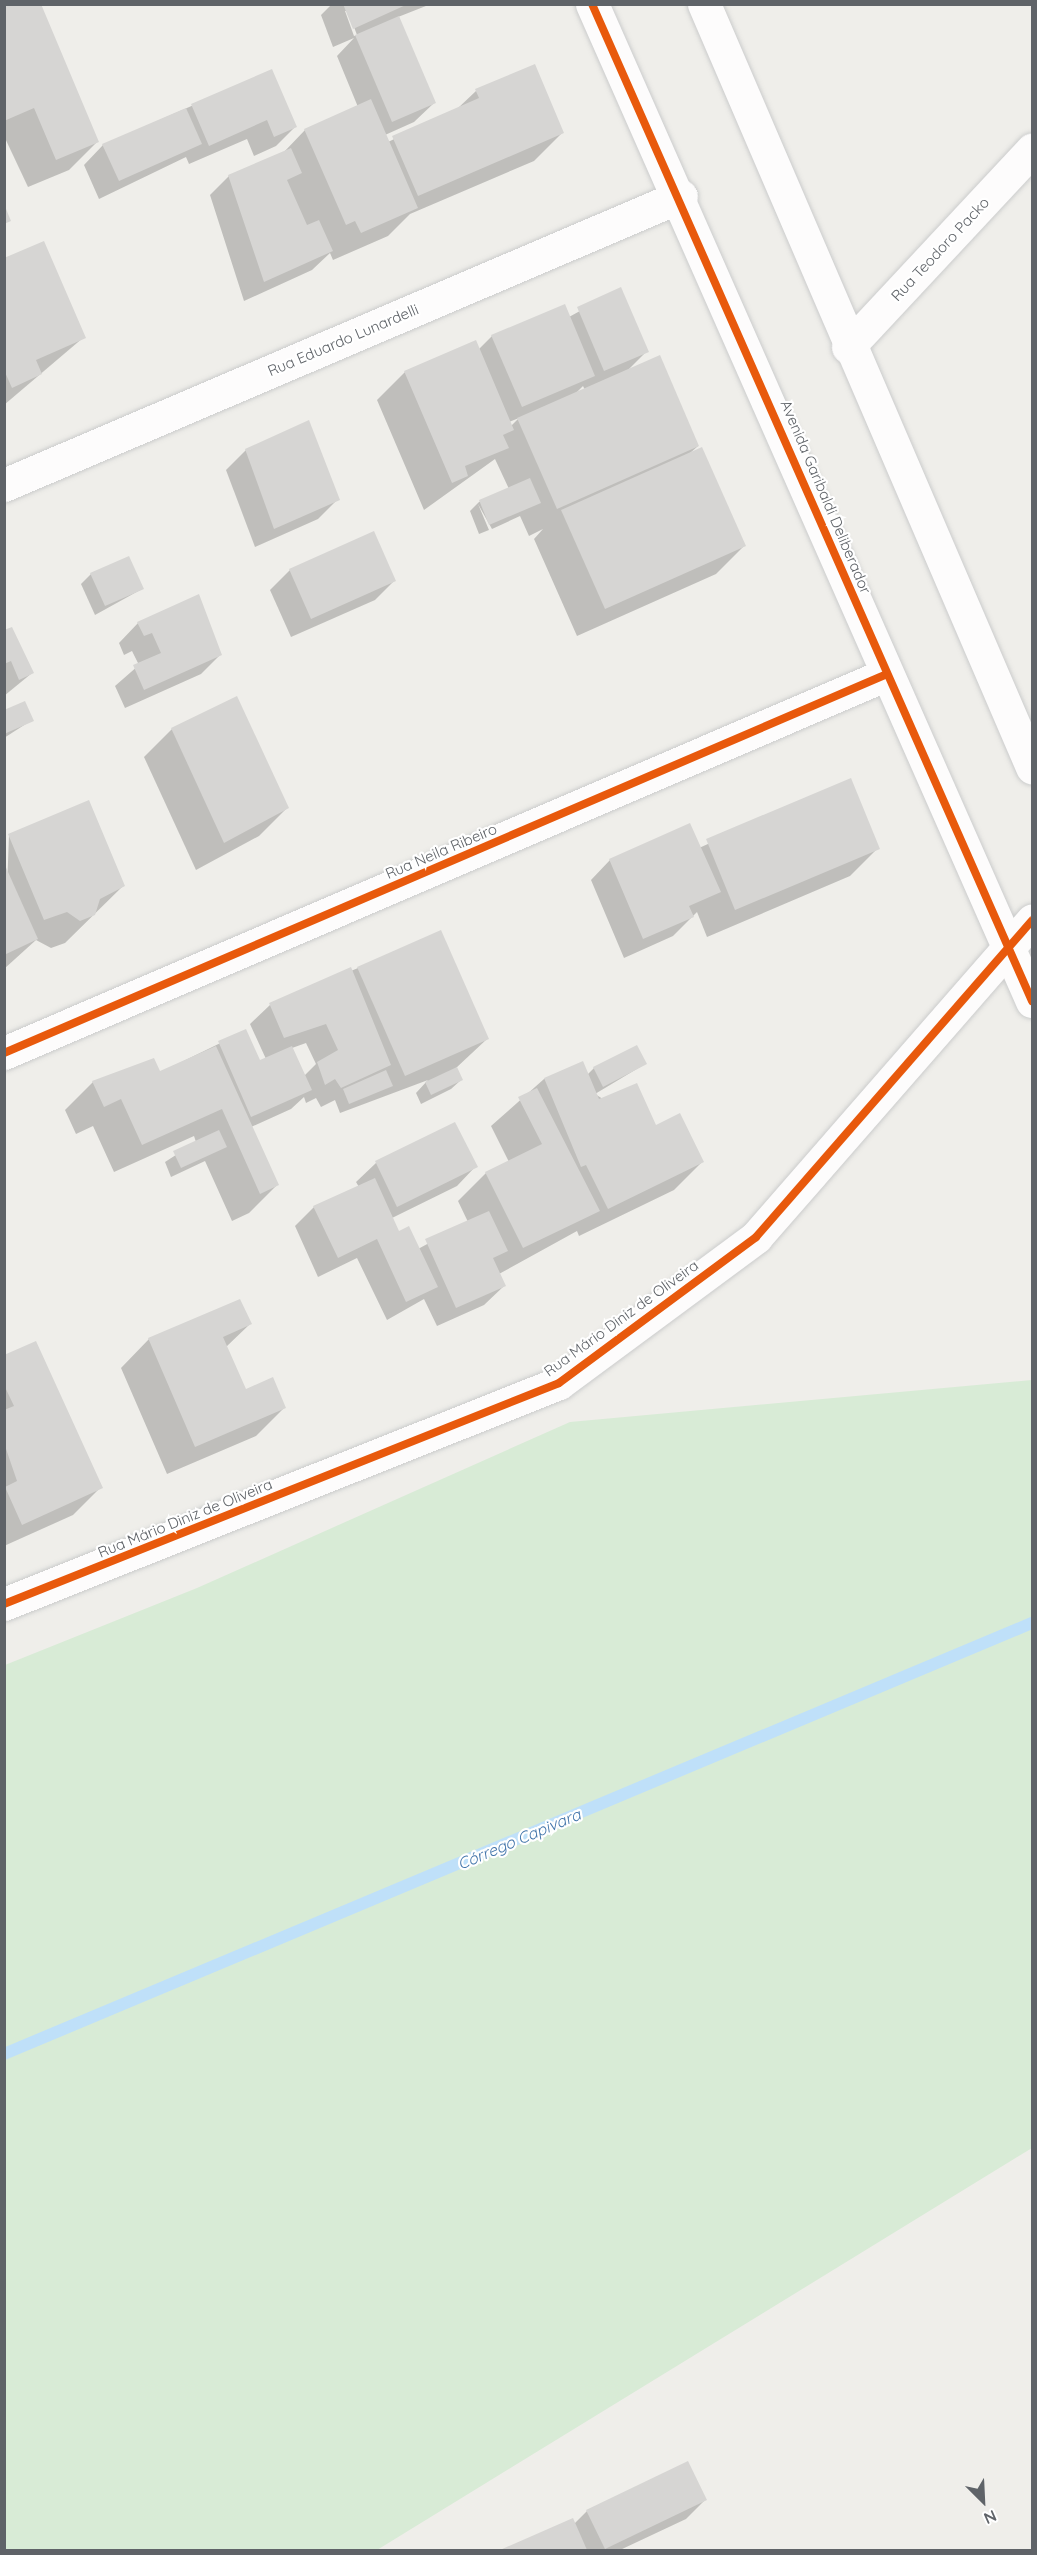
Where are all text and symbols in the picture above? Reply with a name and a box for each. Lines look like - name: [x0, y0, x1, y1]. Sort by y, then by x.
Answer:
- street label: Rua Teodoro Packo: [887, 193, 993, 305]
- street label: Rua Eduardo Lunardelli: [265, 300, 421, 380]
- street label: Avenida Garibaldi Deliberador: [777, 397, 875, 597]
- street label: Rua Neila Ribeiro: [383, 819, 499, 883]
- street label: Rua Mário Diniz de Oliveira: [540, 1256, 702, 1380]
- street label: Rua Mário Diniz de Oliveira: [95, 1475, 275, 1561]
- water label: Córrego Capivara: [455, 1804, 583, 1874]
- north arrow: [953, 2471, 1013, 2531]
- text: N: [981, 2506, 1000, 2529]

